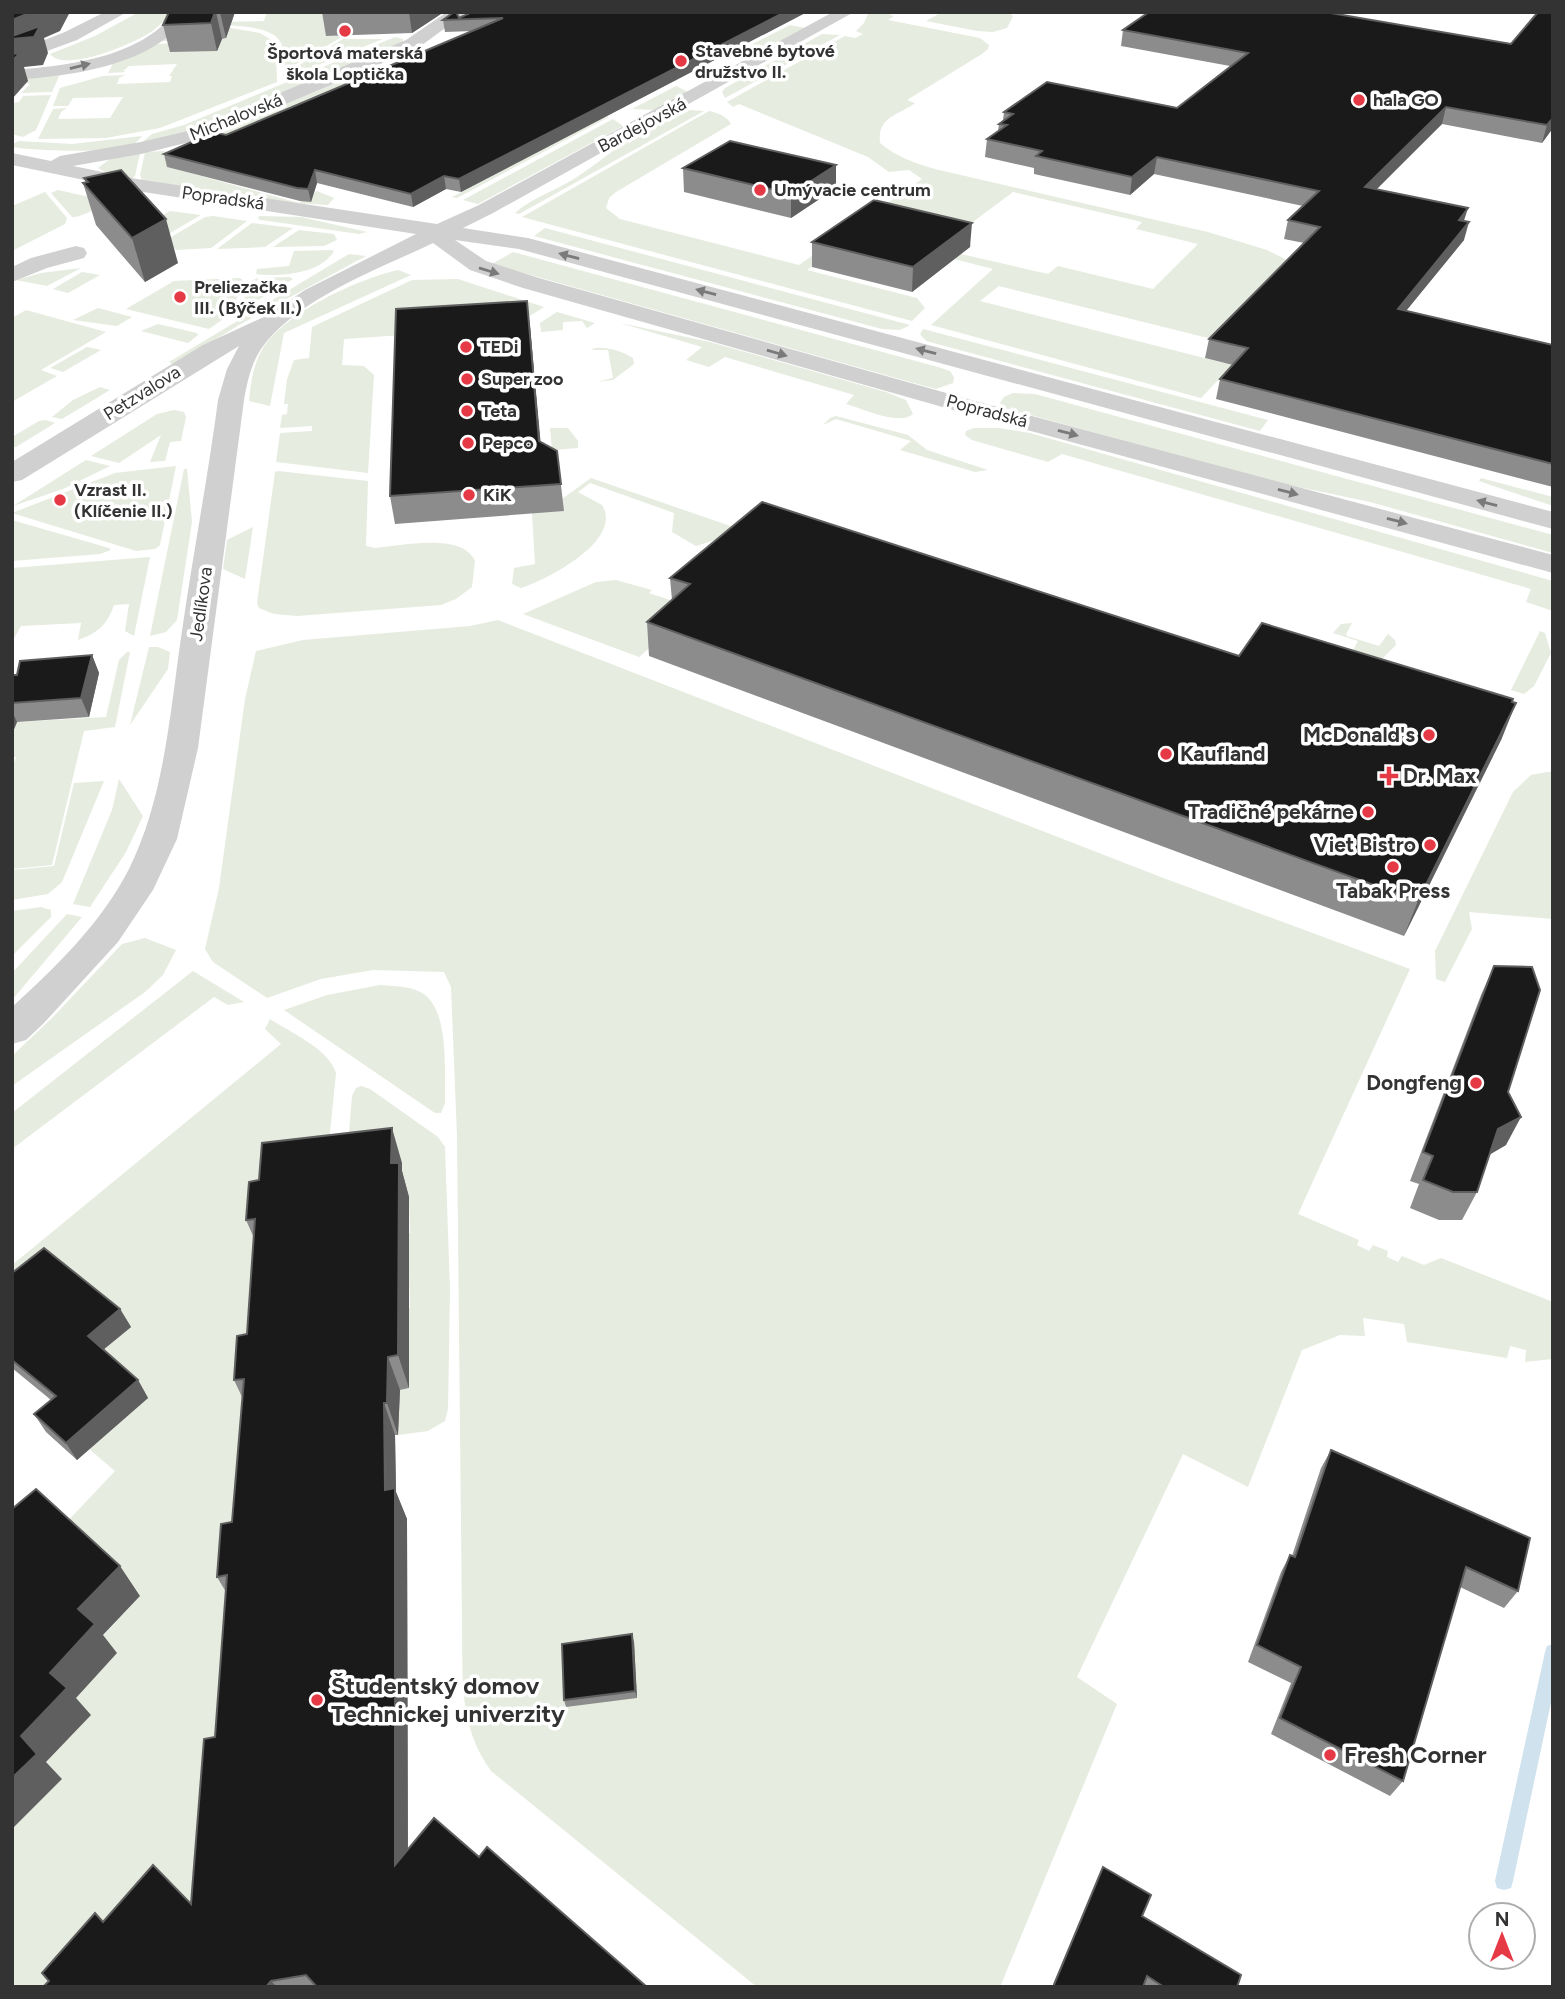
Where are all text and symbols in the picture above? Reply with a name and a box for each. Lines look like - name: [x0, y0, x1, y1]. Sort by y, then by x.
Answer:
- marker: Športová materská škola Loptička: [337, 23, 353, 39]
- place label: Stavebné bytové družstvo II.: [695, 40, 835, 83]
- place label: Športová materská škola Loptička: [267, 42, 423, 85]
- marker: Stavebné bytové družstvo II.: [673, 53, 689, 69]
- one-way arrow: [69, 60, 91, 71]
- street label: Michalovská: [186, 88, 286, 146]
- place label: hala GO: [1373, 89, 1439, 111]
- street label: Bardejovská: [594, 92, 690, 158]
- marker: hala GO: [1351, 92, 1367, 108]
- place label: Umývacie centrum: [774, 179, 931, 201]
- street label: Popradská: [180, 181, 266, 215]
- marker: Umývacie centrum: [752, 182, 768, 198]
- one-way arrow: [558, 250, 579, 260]
- one-way arrow: [478, 266, 499, 276]
- place label: Preliezačka III. (Býček II.): [194, 276, 302, 319]
- one-way arrow: [695, 286, 717, 297]
- marker: Preliezačka III. (Býček II.): [172, 289, 188, 305]
- place label: TEDi: [480, 336, 518, 358]
- marker: TEDi: [458, 339, 474, 355]
- one-way arrow: [915, 345, 937, 356]
- one-way arrow: [767, 348, 788, 358]
- street label: Petzvalova: [99, 361, 185, 425]
- place label: Super zoo: [481, 368, 564, 390]
- marker: Super zoo: [459, 371, 475, 387]
- street label: Popradská: [944, 390, 1030, 432]
- place label: Teta: [481, 400, 517, 422]
- marker: Teta: [459, 403, 475, 419]
- one-way arrow: [1057, 428, 1079, 439]
- place label: Pepco: [482, 432, 534, 454]
- marker: Pepco: [460, 435, 476, 451]
- place label: Vzrast II. (Klíčenie II.): [74, 479, 173, 522]
- place label: KiK: [483, 484, 512, 506]
- marker: KiK: [461, 487, 477, 503]
- one-way arrow: [1277, 487, 1299, 498]
- marker: Vzrast II. (Klíčenie II.): [52, 492, 68, 508]
- one-way arrow: [1476, 497, 1498, 508]
- one-way arrow: [1387, 517, 1408, 527]
- street label: Jedlíkova: [185, 565, 217, 643]
- place label: McDonald's: [1303, 722, 1415, 747]
- marker: McDonald's: [1421, 727, 1437, 743]
- place label: Kaufland: [1180, 741, 1266, 766]
- marker: Kaufland: [1158, 746, 1174, 762]
- place label: Dr. Max: [1403, 763, 1477, 788]
- marker: Dr. Max: [1381, 768, 1397, 784]
- place label: Tradičné pekárne: [1188, 799, 1354, 824]
- marker: Tradičné pekárne: [1360, 804, 1376, 820]
- place label: Viet Bistro: [1314, 832, 1416, 857]
- marker: Viet Bistro: [1422, 837, 1438, 853]
- marker: Tabak Press: [1385, 859, 1401, 875]
- place label: Tabak Press: [1336, 878, 1450, 903]
- place label: Dongfeng: [1366, 1070, 1462, 1095]
- marker: Dongfeng: [1468, 1075, 1484, 1091]
- place label: Študentský domov Technickej univerzity: [331, 1671, 565, 1728]
- marker: Študentský domov Technickej univerzity: [309, 1692, 325, 1708]
- place label: Fresh Corner: [1344, 1740, 1487, 1769]
- marker: Fresh Corner: [1322, 1747, 1338, 1763]
- north arrow: [1467, 1901, 1537, 1971]
- text: N: [1495, 1908, 1509, 1931]

